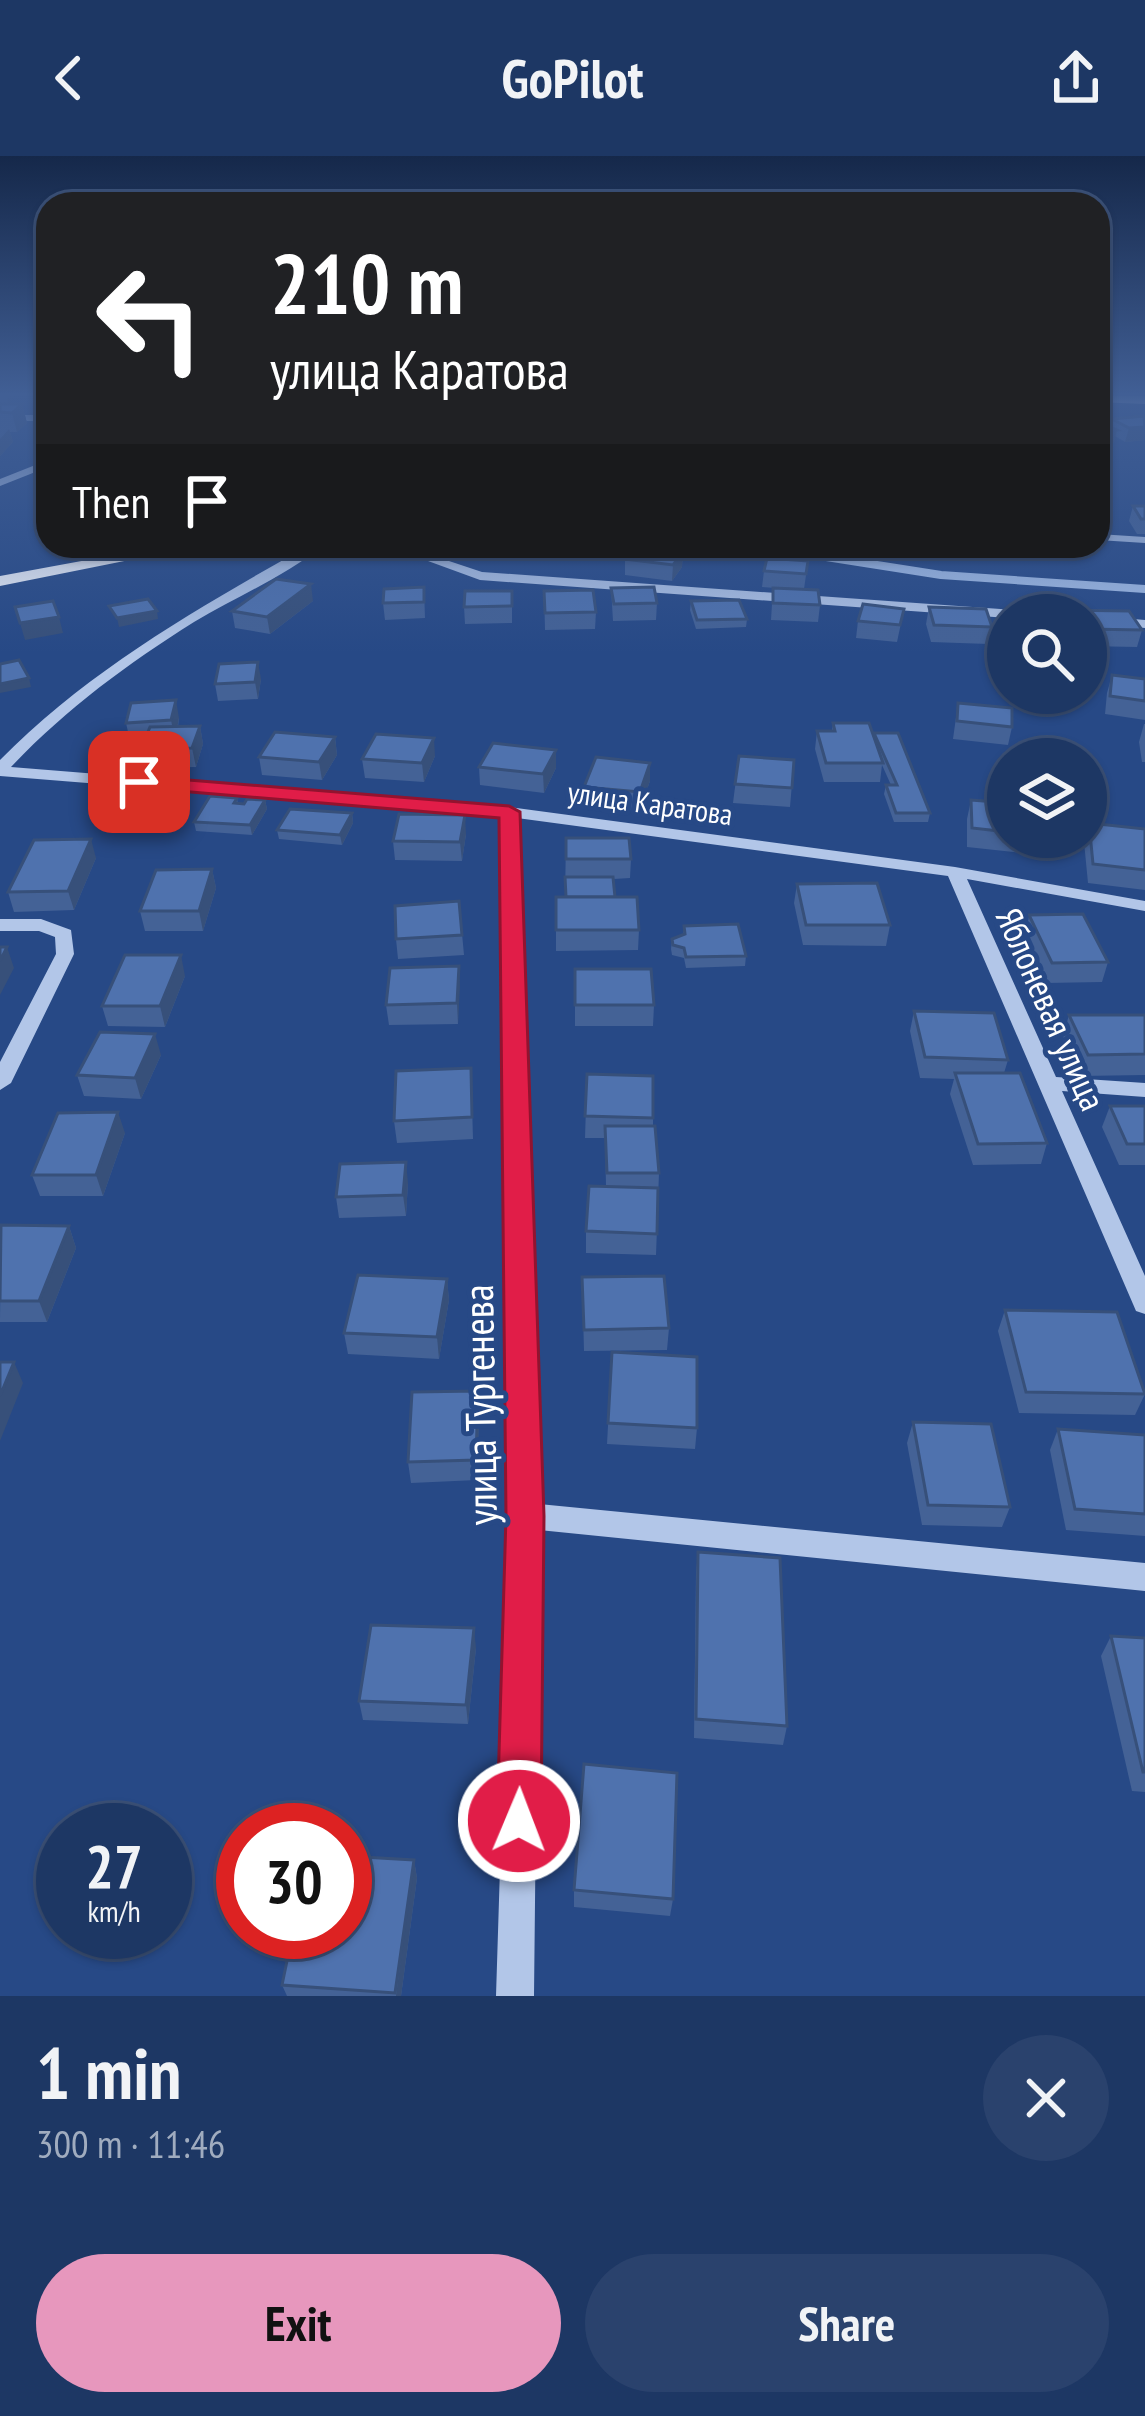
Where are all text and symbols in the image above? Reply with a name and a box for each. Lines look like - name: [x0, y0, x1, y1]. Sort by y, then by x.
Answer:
- text: GoPilot: [502, 43, 643, 113]
- icon: back: [36, 45, 102, 111]
- icon: share: [1043, 45, 1109, 111]
- text: 210 m: [270, 228, 463, 337]
- icon: left: [72, 240, 228, 396]
- text: улица Каратова: [270, 334, 569, 404]
- icon: arrive: [174, 468, 240, 534]
- text: Then: [72, 472, 150, 530]
- map controls: [987, 594, 1107, 858]
- button: search: [987, 594, 1107, 714]
- pin: [88, 731, 190, 833]
- button: layers: [987, 738, 1107, 858]
- icon: arrive: [106, 749, 172, 815]
- street label: улица Каратова: [565, 772, 735, 833]
- street label: Яблоневая улица: [986, 900, 1117, 1117]
- street label: улица Тургенева: [450, 1284, 509, 1526]
- position arrow: [456, 1758, 582, 1884]
- speed limit sign: 30: [216, 1803, 372, 1959]
- text: 27: [85, 1827, 143, 1905]
- text: km/h: [87, 1891, 141, 1930]
- text: 1 min: [36, 2026, 181, 2119]
- button: close: [983, 2035, 1109, 2161]
- text: 300 m · 11:46: [36, 2118, 225, 2169]
- button: Exit: [36, 2254, 561, 2392]
- button: Share: [585, 2254, 1109, 2392]

